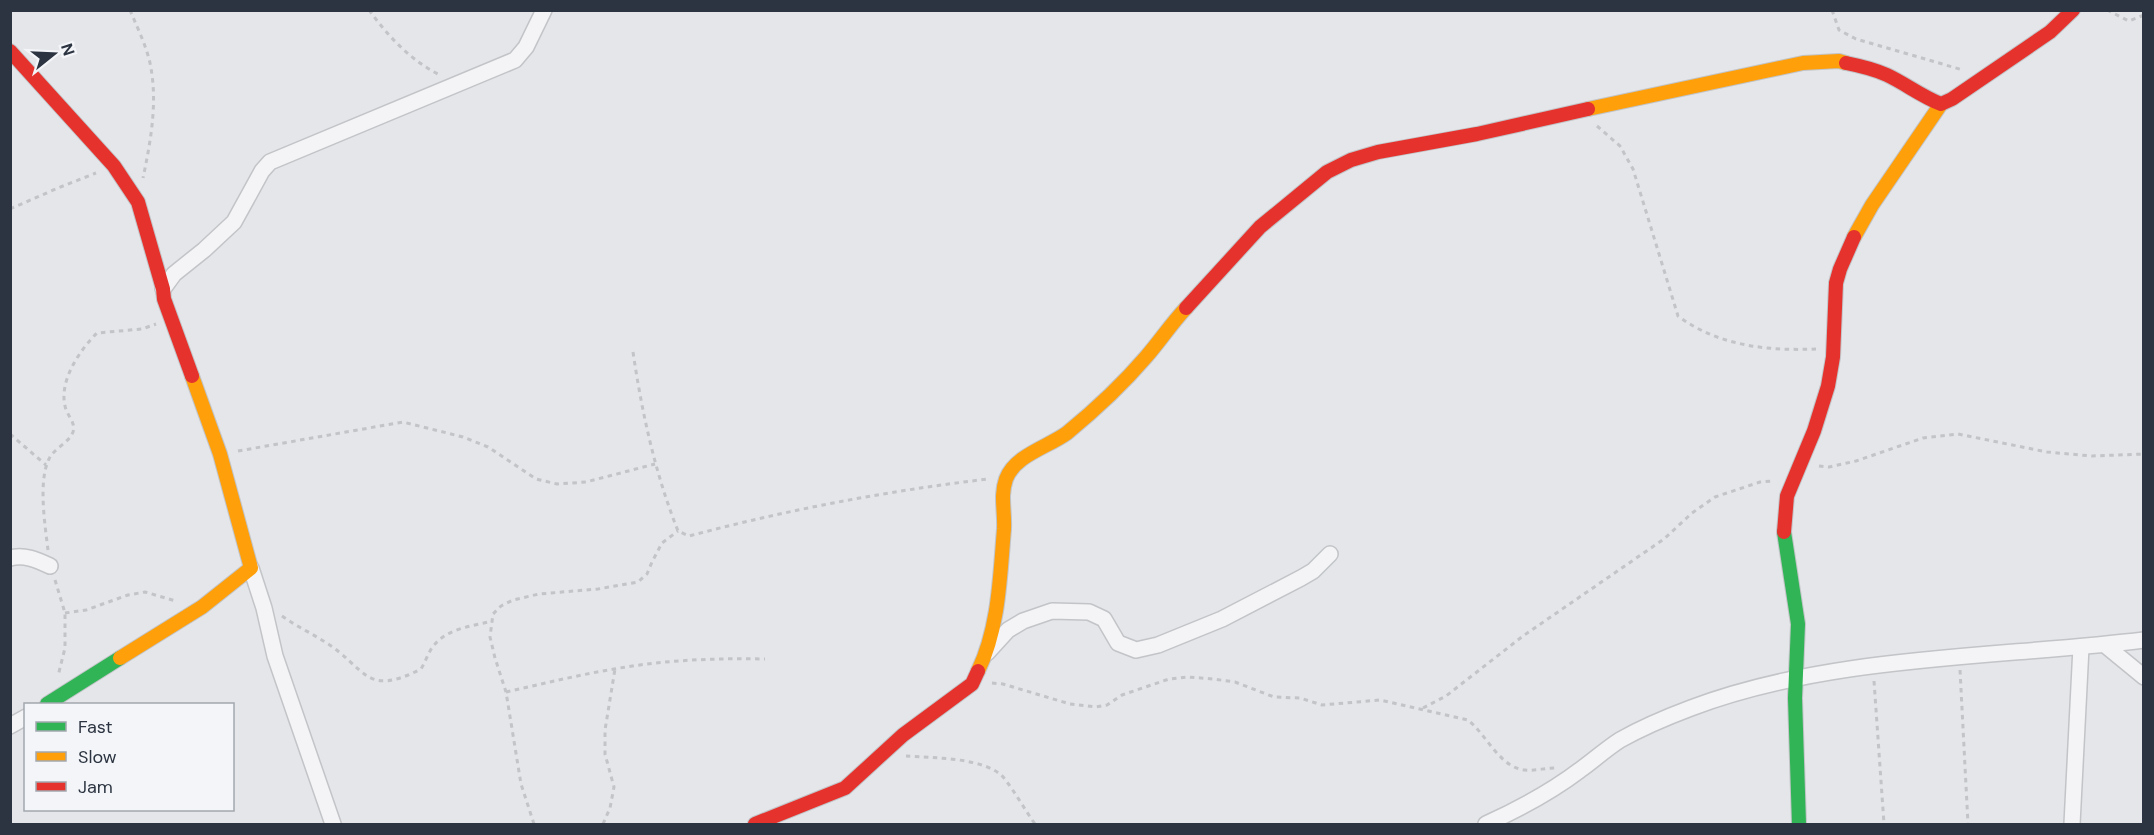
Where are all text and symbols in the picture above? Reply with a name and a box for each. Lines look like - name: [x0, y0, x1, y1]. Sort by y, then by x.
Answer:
- north arrow: [24, 24, 84, 84]
- text: N: [56, 41, 80, 58]
- legend: [24, 703, 234, 811]
- text: Fast: [78, 715, 113, 739]
- text: Slow: [78, 745, 117, 769]
- text: Jam: [78, 775, 113, 799]

